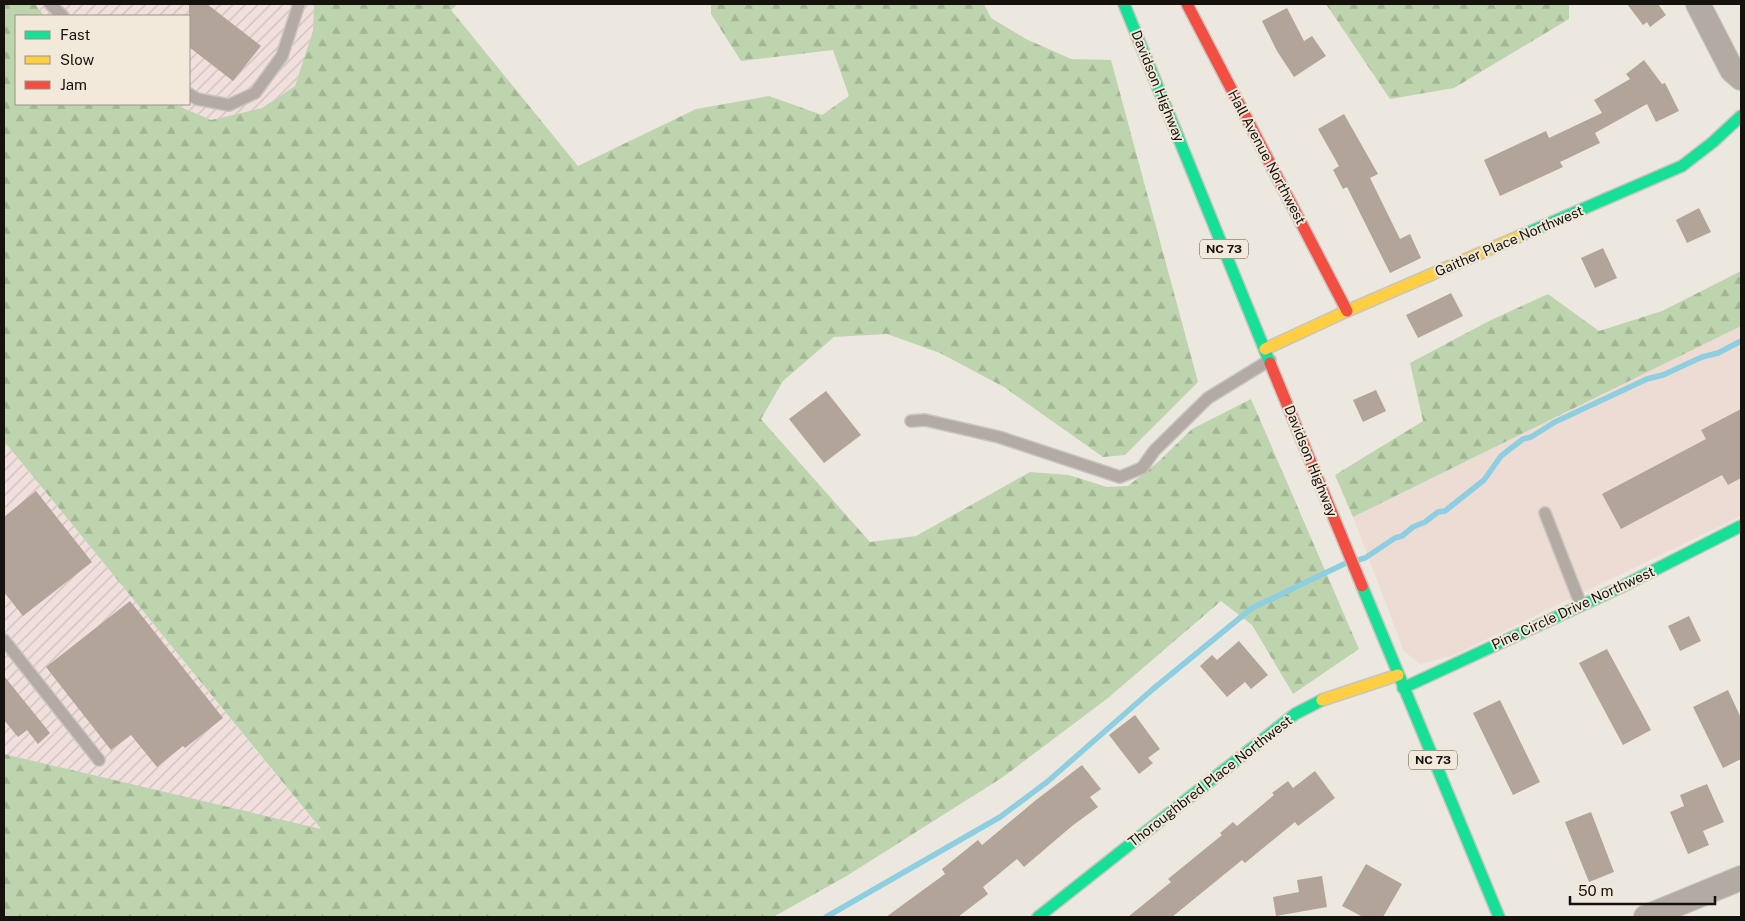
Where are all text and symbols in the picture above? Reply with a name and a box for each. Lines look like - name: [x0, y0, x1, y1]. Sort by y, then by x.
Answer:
- legend: [15, 15, 190, 105]
- text: Fast: [60, 26, 90, 43]
- street label: Davidson Highway: [1128, 28, 1188, 145]
- text: Slow: [60, 51, 95, 68]
- text: Jam: [60, 76, 87, 93]
- street label: Hall Avenue Northwest: [1225, 87, 1309, 227]
- street label: Gaither Place Northwest: [1433, 202, 1585, 280]
- road number: NC 73: [1200, 240, 1248, 258]
- street label: Davidson Highway: [1281, 403, 1341, 520]
- street label: Pine Circle Drive Northwest: [1489, 563, 1657, 653]
- street label: Thoroughbred Place Northwest: [1125, 712, 1295, 850]
- road number: NC 73: [1409, 750, 1457, 770]
- scale bar: [1570, 874, 1715, 906]
- text: 50 m: [1578, 882, 1613, 899]

